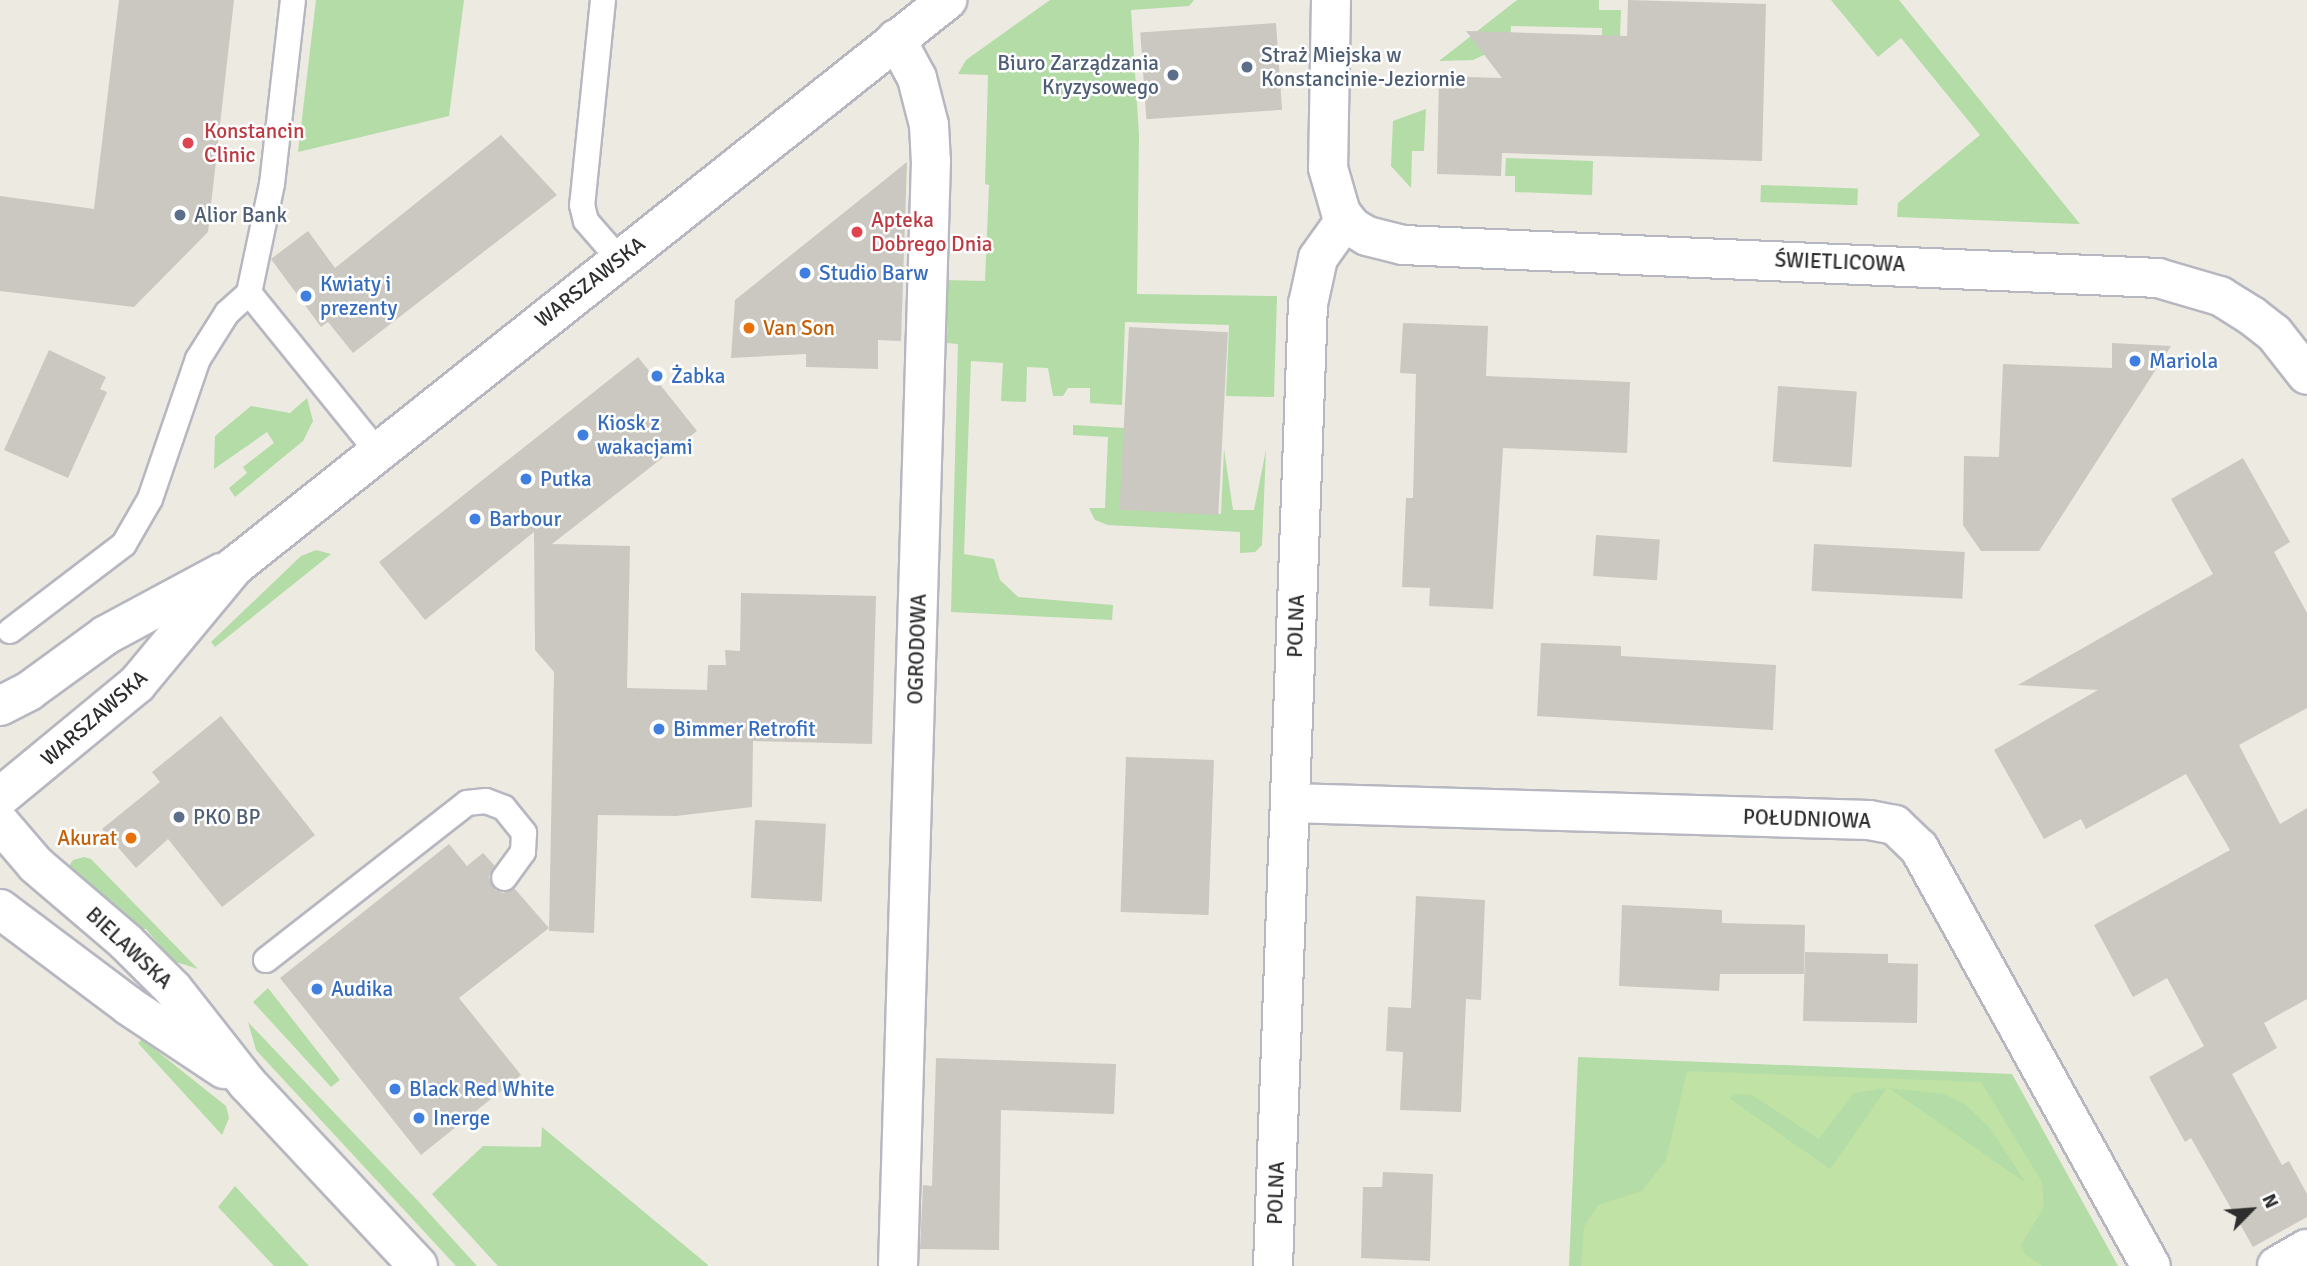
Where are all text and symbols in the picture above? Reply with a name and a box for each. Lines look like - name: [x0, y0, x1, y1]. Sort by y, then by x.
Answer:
- place label: Straż Miejska w Konstancinie-Jeziornie: [1261, 42, 1466, 92]
- place label: Biuro Zarządzania Kryzysowego: [997, 50, 1159, 100]
- marker: Straż Miejska w Konstancinie-Jeziornie: [1239, 59, 1255, 75]
- marker: Biuro Zarządzania Kryzysowego: [1165, 67, 1181, 83]
- place label: Konstancin Clinic: [204, 118, 304, 168]
- marker: Konstancin Clinic: [178, 133, 198, 153]
- place label: Alior Bank: [194, 202, 287, 228]
- marker: Alior Bank: [172, 207, 188, 223]
- place label: Apteka Dobrego Dnia: [871, 207, 992, 257]
- marker: Apteka Dobrego Dnia: [849, 224, 865, 240]
- street label: WARSZAWSKA: [530, 231, 650, 333]
- street label: ŚWIETLICOWA: [1774, 247, 1906, 277]
- place label: Studio Barw: [819, 260, 928, 286]
- marker: Studio Barw: [797, 265, 813, 281]
- place label: Kwiaty i prezenty: [320, 271, 397, 321]
- marker: Kwiaty i prezenty: [298, 288, 314, 304]
- place label: Van Son: [763, 315, 835, 341]
- marker: Van Son: [741, 320, 757, 336]
- place label: Mariola: [2149, 348, 2218, 374]
- marker: Mariola: [2127, 353, 2143, 369]
- place label: Żabka: [671, 363, 725, 389]
- marker: Żabka: [649, 368, 665, 384]
- place label: Kiosk z wakacjami: [597, 410, 693, 460]
- marker: Kiosk z wakacjami: [575, 427, 591, 443]
- place label: Putka: [540, 466, 592, 492]
- marker: Putka: [518, 471, 534, 487]
- place label: Barbour: [489, 506, 561, 532]
- marker: Barbour: [467, 511, 483, 527]
- street label: OGRODOWA: [902, 593, 932, 705]
- street label: POLNA: [1282, 594, 1310, 658]
- street label: WARSZAWSKA: [36, 665, 152, 771]
- place label: Bimmer Retrofit: [673, 716, 815, 742]
- marker: Bimmer Retrofit: [651, 721, 667, 737]
- place label: PKO BP: [193, 804, 260, 830]
- street label: POŁUDNIOWA: [1742, 804, 1872, 834]
- marker: PKO BP: [171, 809, 187, 825]
- place label: Akurat: [57, 825, 117, 851]
- marker: Akurat: [123, 830, 139, 846]
- street label: BIELAWSKA: [81, 902, 177, 994]
- place label: Audika: [331, 976, 393, 1002]
- marker: Audika: [309, 981, 325, 997]
- place label: Black Red White: [409, 1076, 555, 1102]
- marker: Black Red White: [387, 1081, 403, 1097]
- place label: Inerge: [433, 1105, 490, 1131]
- marker: Inerge: [411, 1110, 427, 1126]
- street label: POLNA: [1262, 1161, 1290, 1225]
- north arrow: [2216, 1175, 2286, 1245]
- text: N: [2256, 1190, 2284, 1212]

